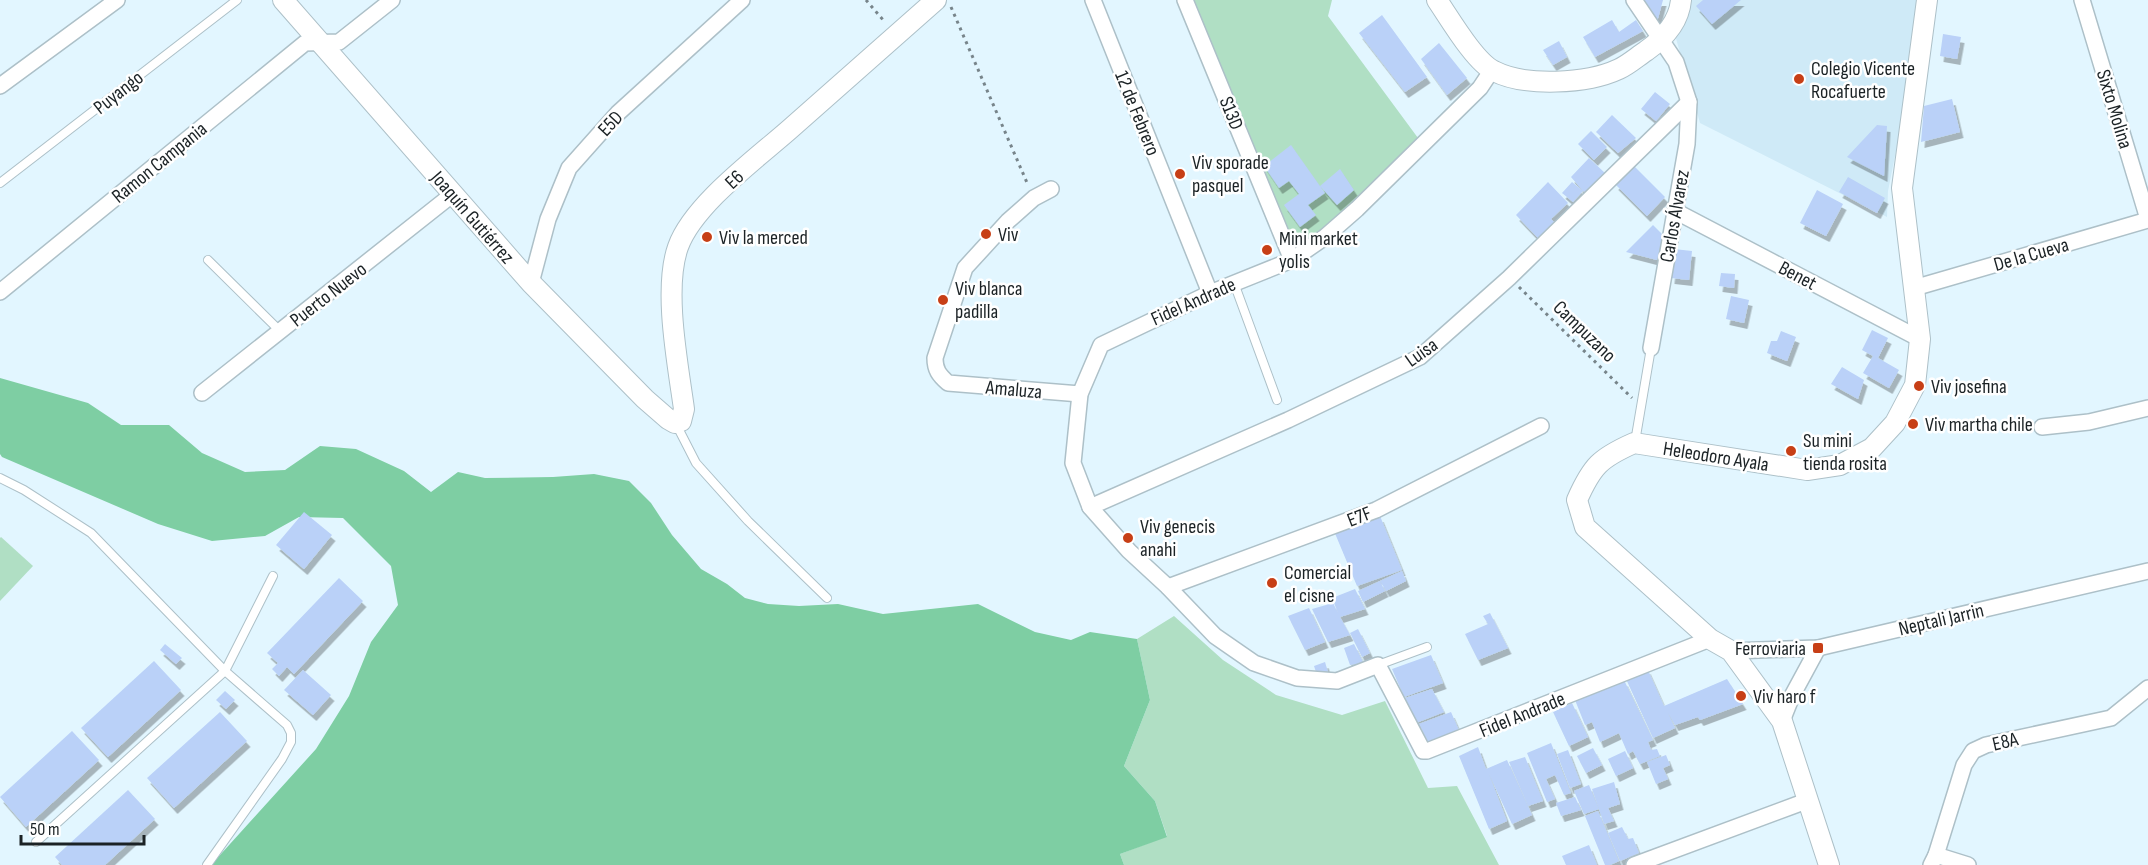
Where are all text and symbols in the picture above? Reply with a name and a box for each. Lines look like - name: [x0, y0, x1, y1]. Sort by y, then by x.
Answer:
- place label: Colegio Vicente Rocafuerte: [1811, 57, 1915, 104]
- street label: Puyango: [89, 66, 148, 120]
- street label: Sixto Molina: [2091, 67, 2137, 152]
- street label: 12 de Febrero: [1109, 68, 1165, 159]
- marker: Colegio Vicente Rocafuerte: [1792, 72, 1806, 86]
- street label: S13D: [1214, 93, 1248, 133]
- street label: E5D: [593, 106, 628, 141]
- street label: Ramon Campania: [107, 117, 212, 208]
- place label: Viv sporade pasquel: [1192, 151, 1269, 198]
- street label: E6: [720, 165, 749, 194]
- street label: Joaquín Gutiérrez: [425, 166, 519, 269]
- marker: Viv sporade pasquel: [1173, 167, 1187, 181]
- street label: Carlos Álvarez: [1655, 168, 1695, 264]
- place label: Viv: [998, 223, 1019, 247]
- place label: Viv la merced: [719, 226, 808, 250]
- marker: Viv: [979, 227, 993, 241]
- place label: Mini market yolis: [1279, 227, 1358, 274]
- marker: Viv la merced: [700, 230, 714, 244]
- street label: De la Cueva: [1991, 233, 2071, 277]
- marker: Mini market yolis: [1260, 243, 1274, 257]
- street label: Benet: [1774, 256, 1821, 296]
- street label: Puerto Nuevo: [286, 257, 372, 332]
- street label: Fidel Andrade: [1147, 273, 1240, 331]
- place label: Viv blanca padilla: [955, 277, 1022, 324]
- marker: Viv blanca padilla: [936, 293, 950, 307]
- street label: Campuzano: [1548, 296, 1621, 368]
- street label: Luisa: [1401, 333, 1442, 372]
- street label: Amaluza: [984, 375, 1043, 404]
- place label: Viv josefina: [1931, 375, 2007, 399]
- marker: Viv josefina: [1912, 379, 1926, 393]
- place label: Viv martha chile: [1925, 413, 2033, 437]
- marker: Viv martha chile: [1906, 417, 1920, 431]
- place label: Su mini tienda rosita: [1803, 429, 1887, 476]
- street label: Heleodoro Ayala: [1661, 437, 1770, 477]
- marker: Su mini tienda rosita: [1784, 444, 1798, 458]
- street label: E7F: [1344, 501, 1375, 532]
- place label: Viv genecis anahi: [1140, 515, 1215, 562]
- marker: Viv genecis anahi: [1121, 531, 1135, 545]
- place label: Comercial el cisne: [1284, 561, 1351, 608]
- marker: Comercial el cisne: [1265, 576, 1279, 590]
- street label: Neptali Jarrin: [1896, 599, 1986, 641]
- place label: Ferroviaria: [1735, 637, 1806, 661]
- marker: Ferroviaria: [1811, 641, 1825, 655]
- place label: Viv haro f: [1753, 685, 1816, 709]
- street label: Fidel Andrade: [1476, 687, 1569, 743]
- marker: Viv haro f: [1734, 689, 1748, 703]
- street label: E8A: [1990, 727, 2021, 757]
- scale bar: [21, 808, 144, 846]
- text: 50 m: [30, 819, 60, 840]

